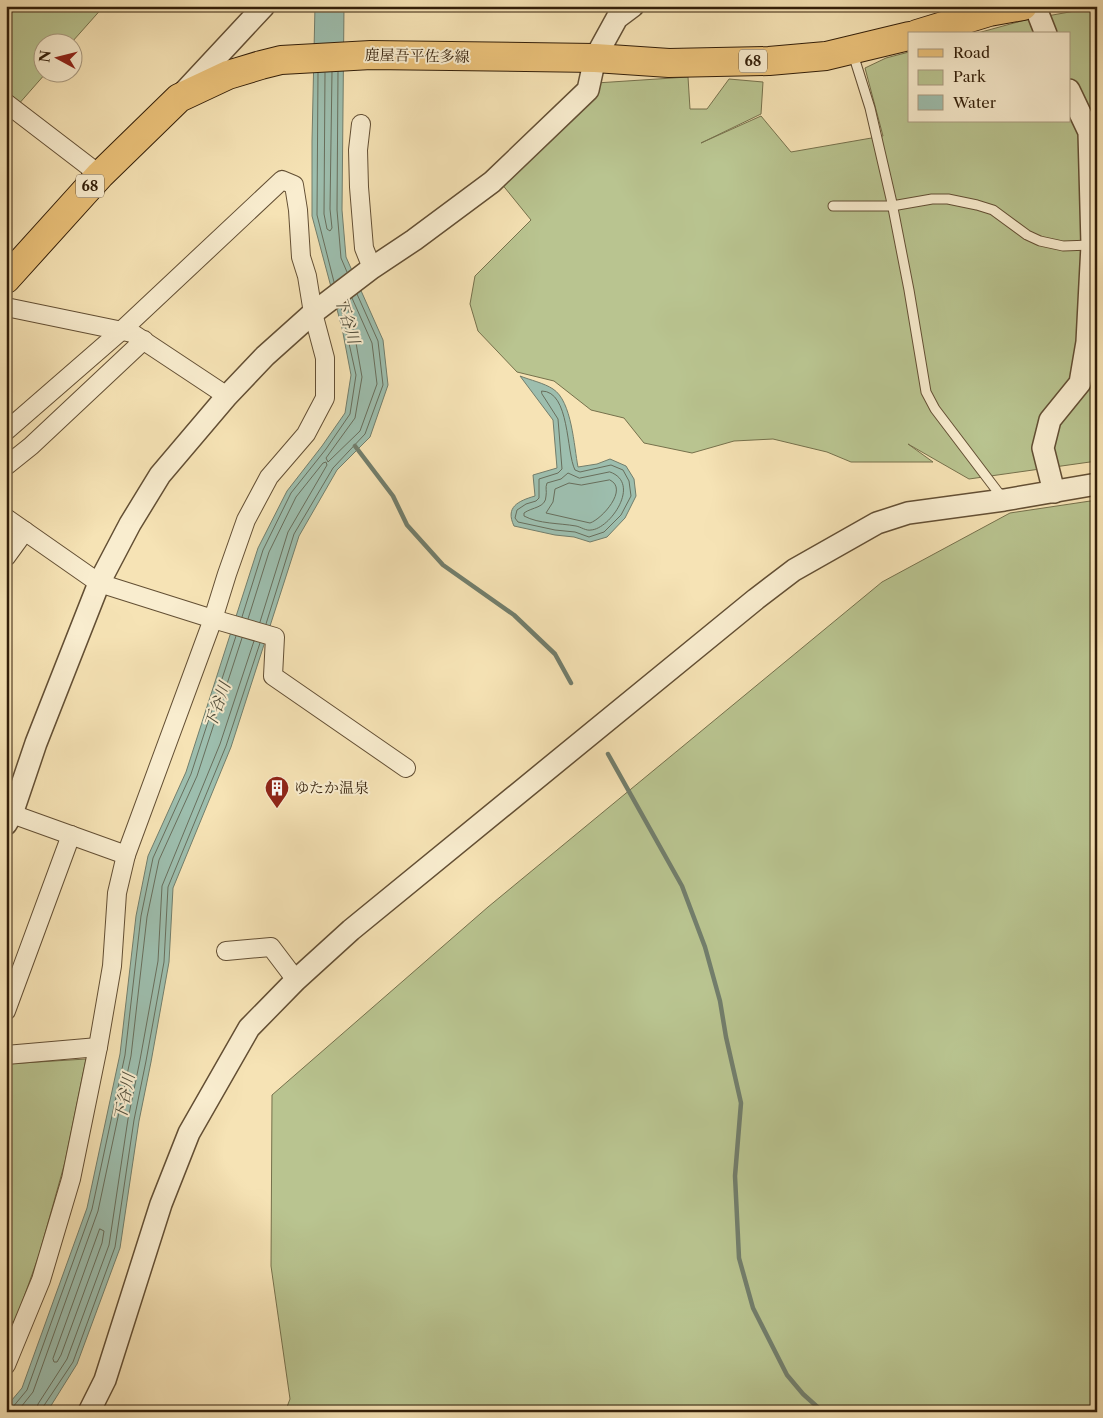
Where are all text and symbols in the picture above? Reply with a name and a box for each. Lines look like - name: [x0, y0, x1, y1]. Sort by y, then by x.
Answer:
- north arrow: [32, 32, 82, 82]
- legend: [908, 32, 1070, 122]
- text: Road: [953, 43, 990, 62]
- street label: 鹿屋吾平佐多線: [364, 45, 470, 66]
- text: N: [35, 49, 55, 64]
- road number: 68: [739, 49, 767, 72]
- text: Park: [953, 67, 987, 86]
- text: Water: [952, 93, 997, 112]
- road number: 68: [76, 175, 104, 198]
- water label: 下谷川: [331, 294, 365, 348]
- water label: 下谷川: [200, 677, 235, 731]
- building icon: ゆたか温泉: [264, 775, 290, 809]
- place label: ゆたか温泉: [294, 778, 369, 797]
- water label: 下谷川: [110, 1070, 139, 1122]

